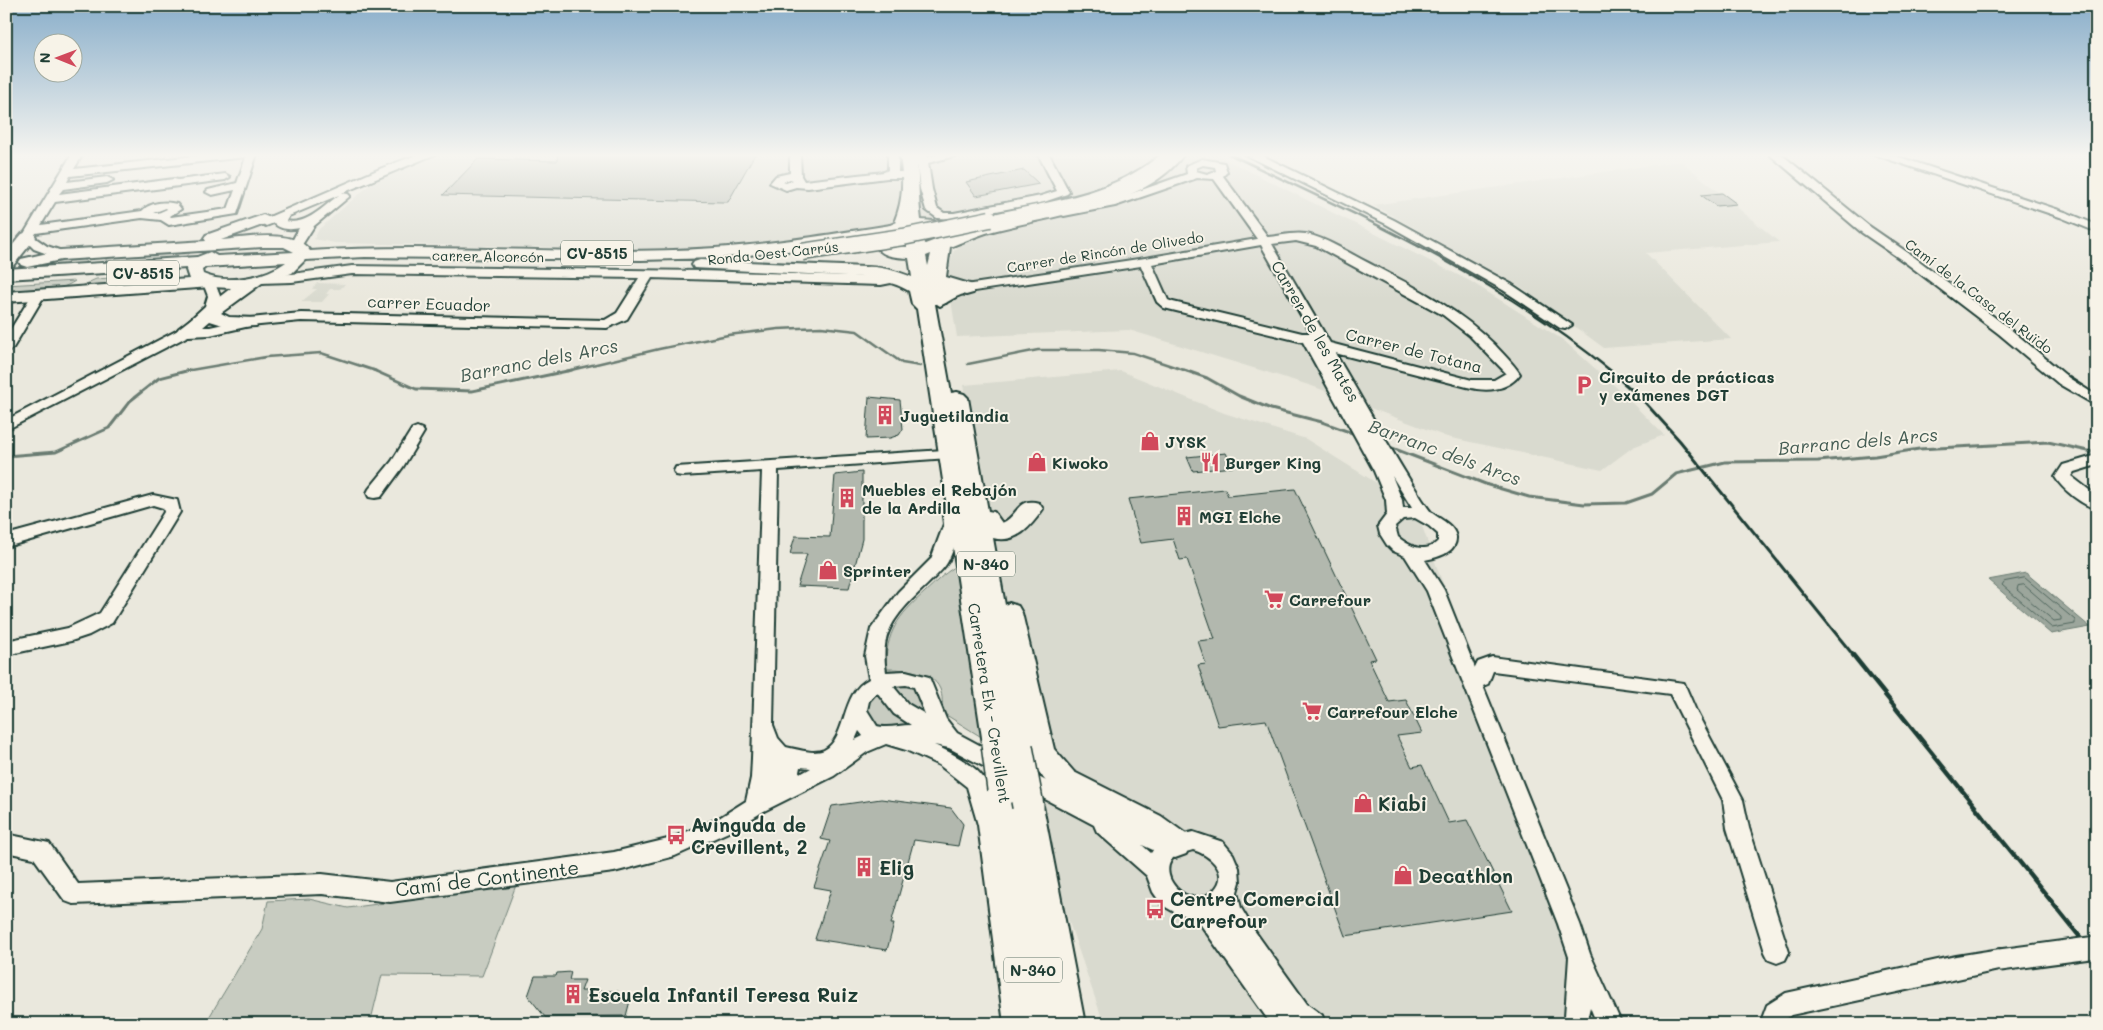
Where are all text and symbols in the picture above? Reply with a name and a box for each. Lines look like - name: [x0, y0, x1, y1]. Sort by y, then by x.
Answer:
- north arrow: [32, 32, 82, 82]
- text: N: [35, 52, 54, 63]
- street label: Carrer de Rincón de Olivedo: [1005, 227, 1205, 277]
- street label: Camí de la Casa del Ruïdo: [1901, 234, 2057, 358]
- street label: Ronda Oest Carrús: [707, 237, 839, 269]
- road number: CV-8515: [561, 240, 633, 266]
- street label: carrer Alcorcón: [432, 246, 544, 266]
- street label: Carrer de les Mates: [1267, 256, 1365, 406]
- road number: CV-8515: [107, 260, 179, 286]
- street label: carrer Ecuador: [367, 290, 491, 316]
- street label: Carrer de Totana: [1344, 323, 1484, 377]
- water label: Barranc dels Arcs: [458, 333, 620, 387]
- place label: Circuito de prácticas y exámenes DGT: [1599, 366, 1775, 405]
- parking icon: Circuito de prácticas y exámenes DGT: [1573, 374, 1595, 396]
- building icon: Juguetilandia: [874, 404, 896, 426]
- place label: Juguetilandia: [900, 405, 1009, 426]
- water label: Barranc dels Arcs: [1366, 413, 1524, 491]
- water label: Barranc dels Arcs: [1777, 422, 1939, 460]
- shop icon: JYSK: [1139, 430, 1161, 452]
- place label: JYSK: [1165, 431, 1207, 452]
- shop icon: Kiwoko: [1026, 451, 1048, 473]
- restaurant icon: Burger King: [1199, 451, 1221, 473]
- place label: Kiwoko: [1052, 452, 1109, 473]
- place label: Burger King: [1225, 452, 1321, 473]
- place label: Muebles el Rebajón de la Ardilla: [862, 479, 1017, 518]
- building icon: Muebles el Rebajón de la Ardilla: [836, 487, 858, 509]
- building icon: MGI Elche: [1173, 505, 1195, 527]
- place label: MGI Elche: [1199, 506, 1281, 527]
- road number: N-340: [957, 552, 1015, 576]
- shop icon: Sprinter: [817, 559, 839, 581]
- place label: Sprinter: [843, 560, 911, 581]
- supermarket icon: Carrefour: [1263, 588, 1285, 610]
- place label: Carrefour: [1289, 589, 1371, 610]
- street label: Carretera Elx - Crevillent: [964, 601, 1016, 805]
- supermarket icon: Carrefour Elche: [1301, 700, 1323, 722]
- place label: Carrefour Elche: [1327, 701, 1458, 722]
- place label: Kiabi: [1378, 791, 1427, 816]
- shop icon: Kiabi: [1352, 792, 1374, 814]
- place label: Avinguda de Crevillent, 2: [691, 812, 807, 859]
- bus stop icon: Avinguda de Crevillent, 2: [665, 824, 687, 846]
- street label: Camí de Continente: [394, 854, 580, 902]
- place label: Elig: [879, 855, 914, 880]
- building icon: Elig: [853, 856, 875, 878]
- place label: Decathlon: [1418, 863, 1513, 888]
- shop icon: Decathlon: [1392, 864, 1414, 886]
- place label: Centre Comercial Carrefour: [1170, 886, 1339, 933]
- bus stop icon: Centre Comercial Carrefour: [1144, 898, 1166, 920]
- road number: N-340: [1004, 958, 1062, 982]
- place label: Escuela Infantil Teresa Ruiz: [588, 982, 858, 1007]
- building icon: Escuela Infantil Teresa Ruiz: [562, 983, 584, 1005]

